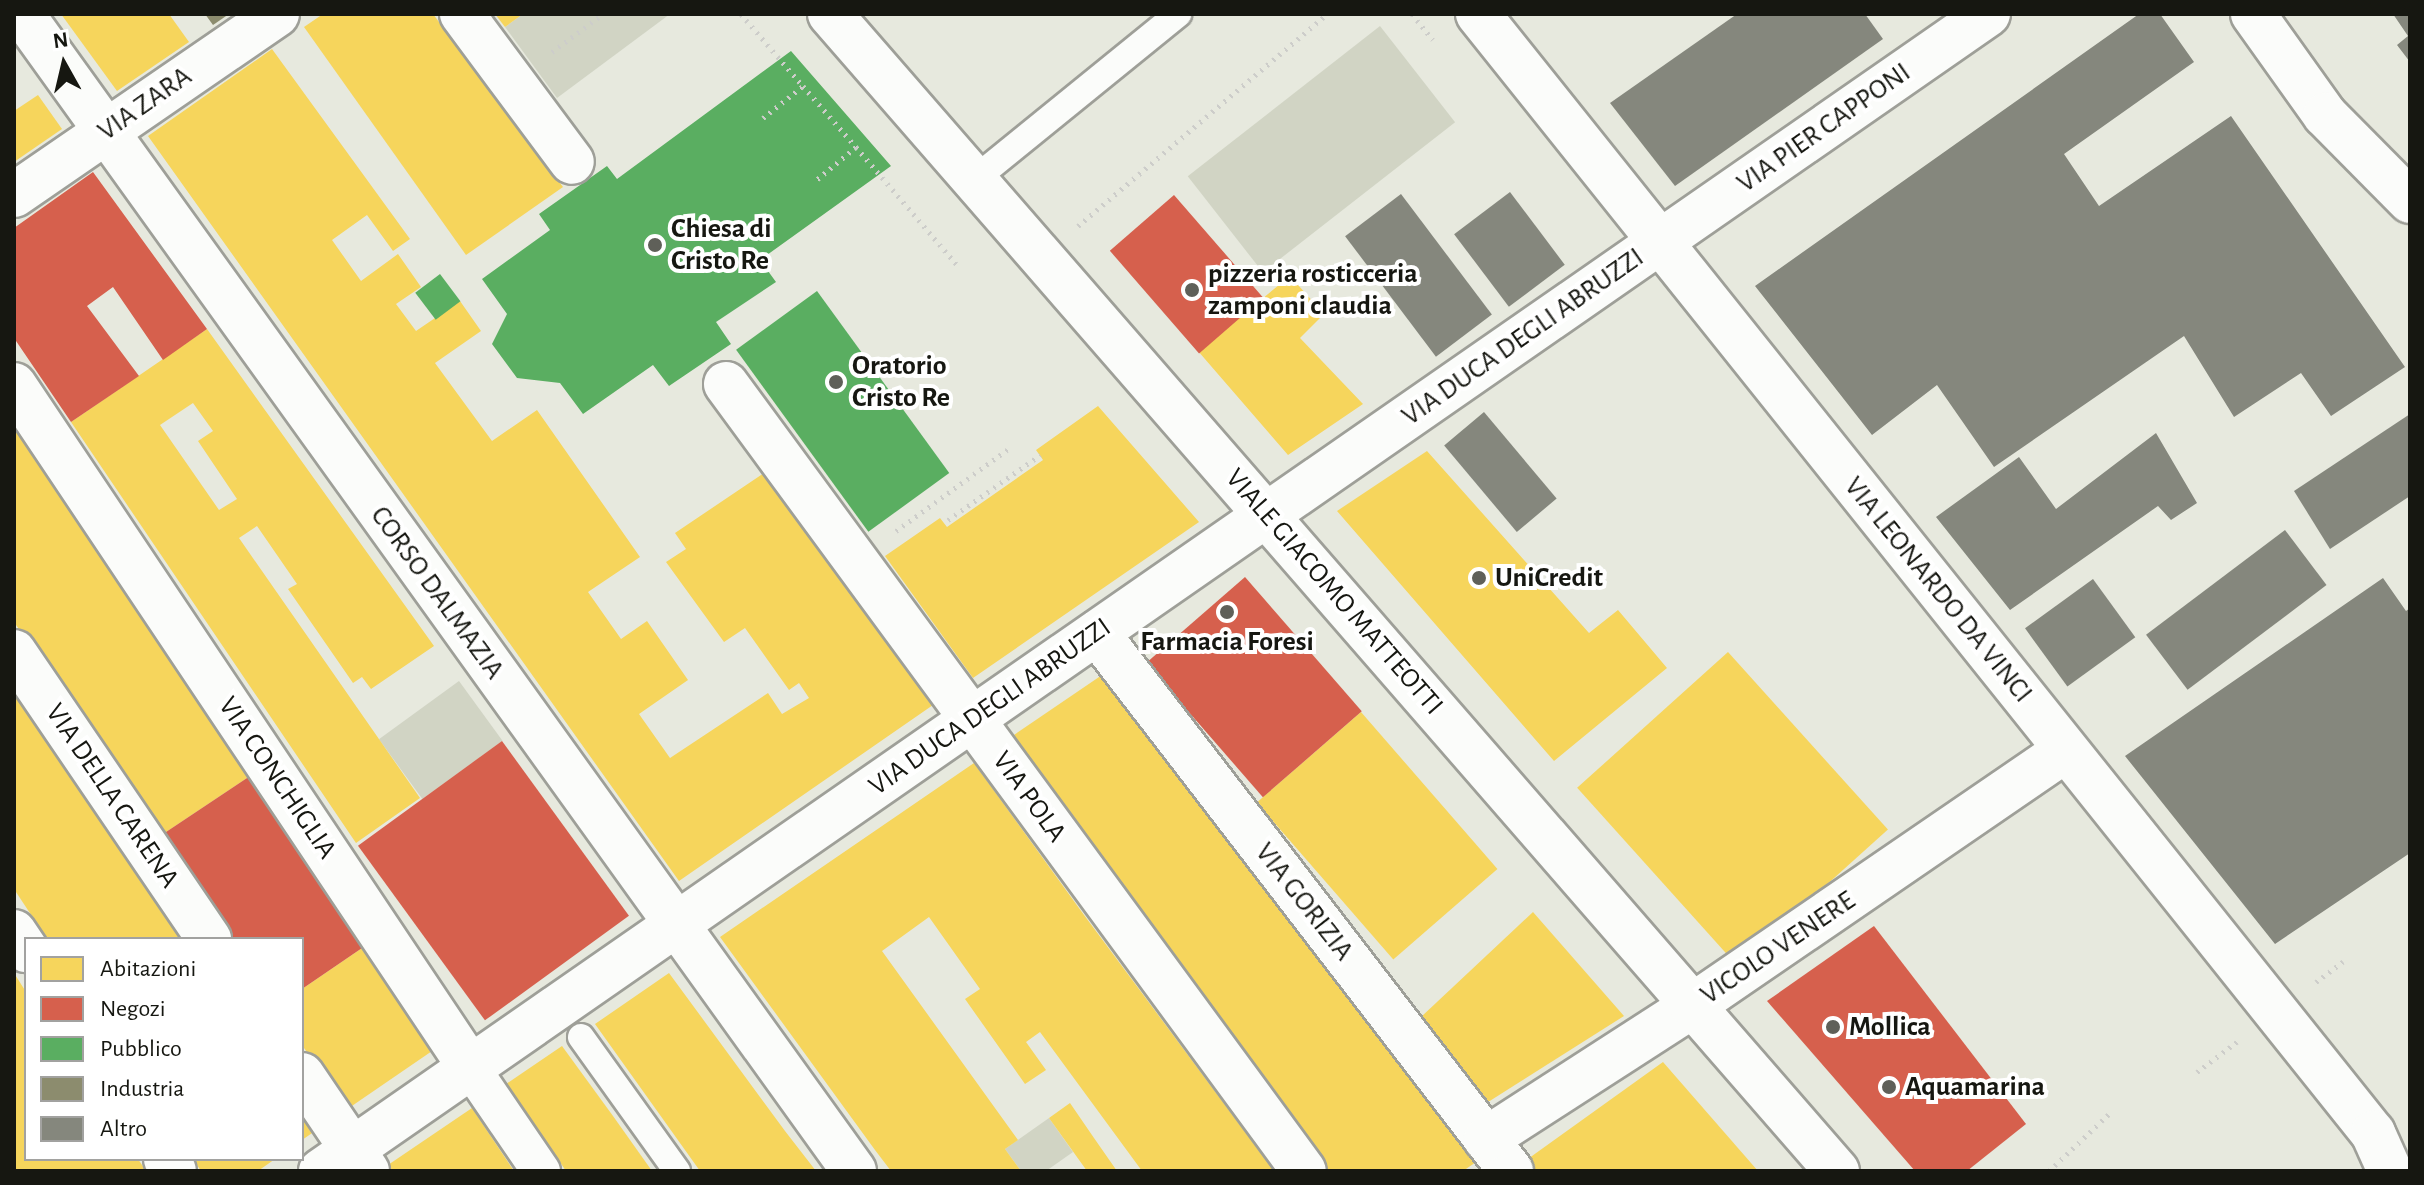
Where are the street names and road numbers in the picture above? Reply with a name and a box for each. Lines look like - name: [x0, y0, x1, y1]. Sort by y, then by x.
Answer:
- street label: VIA PIER CAPPONI: [1731, 56, 1917, 200]
- street label: VIA ZARA: [92, 60, 198, 148]
- street label: VIA DUCA DEGLI ABRUZZI: [1396, 241, 1650, 433]
- street label: VIALE GIACOMO MATTEOTTI: [1218, 462, 1450, 722]
- street label: VIA LEONARDO DA VINCI: [1837, 470, 2039, 710]
- street label: CORSO DALMAZIA: [363, 500, 511, 686]
- street label: VIA DUCA DEGLI ABRUZZI: [863, 611, 1117, 803]
- street label: VIA CONCHIGLIA: [211, 691, 343, 865]
- street label: VIA DELLA CARENA: [38, 698, 186, 894]
- street label: VIA POLA: [985, 745, 1073, 849]
- street label: VIA GORIZIA: [1248, 836, 1360, 968]
- street label: VICOLO VENERE: [1694, 884, 1862, 1012]

